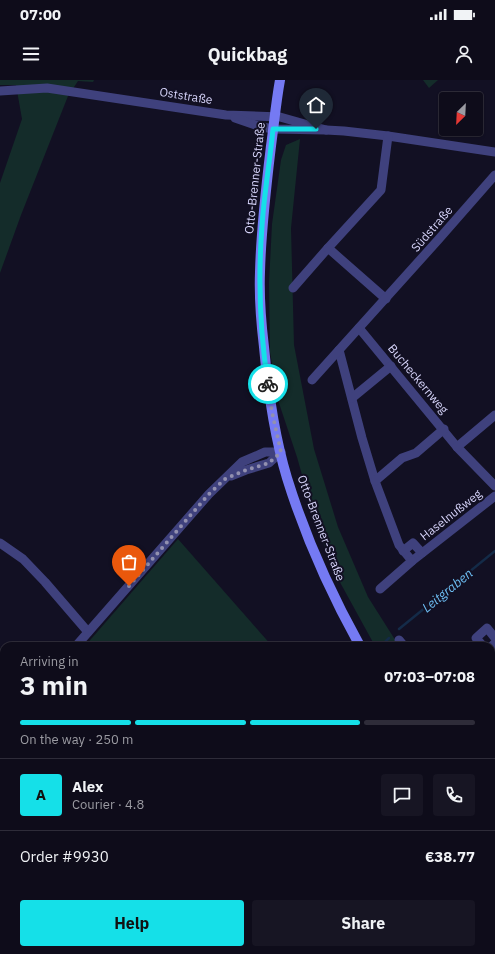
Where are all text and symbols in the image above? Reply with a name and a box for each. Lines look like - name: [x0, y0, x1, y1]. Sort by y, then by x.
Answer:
- text: 07:00: [20, 5, 61, 24]
- icon: menu: [20, 43, 42, 65]
- text: Quickbag: [208, 43, 287, 66]
- icon: person: [453, 43, 475, 65]
- street label: Oststraße: [158, 84, 214, 107]
- pin: [299, 88, 333, 129]
- north arrow: [439, 92, 483, 136]
- map controls: [439, 92, 483, 136]
- icon: home: [305, 94, 327, 116]
- street label: Otto-Brenner-Straße: [241, 121, 268, 235]
- street label: Südstraße: [408, 202, 456, 255]
- street label: Bucheckernweg: [385, 341, 452, 417]
- courier: [248, 364, 288, 404]
- icon: bike: [257, 373, 279, 395]
- street label: Otto-Brenner-Straße: [294, 473, 349, 583]
- street label: Haselnußweg: [417, 486, 485, 543]
- pin: [112, 545, 146, 586]
- icon: bag: [118, 551, 140, 573]
- water label: Leitgraben: [418, 565, 476, 616]
- text: Arriving in: [20, 653, 79, 670]
- text: 07:03–07:08: [384, 667, 475, 686]
- text: 3 min: [20, 668, 88, 702]
- text: On the way · 250 m: [20, 731, 133, 748]
- button: chat: [381, 774, 423, 816]
- button: phone: [433, 774, 475, 816]
- text: Alex: [72, 777, 103, 796]
- text: A: [36, 785, 46, 804]
- text: Courier · 4.8: [72, 796, 144, 813]
- text: Order #9930: [20, 847, 109, 866]
- text: €38.77: [425, 847, 475, 866]
- button: Help: [20, 900, 244, 946]
- button: Share: [252, 900, 475, 946]

